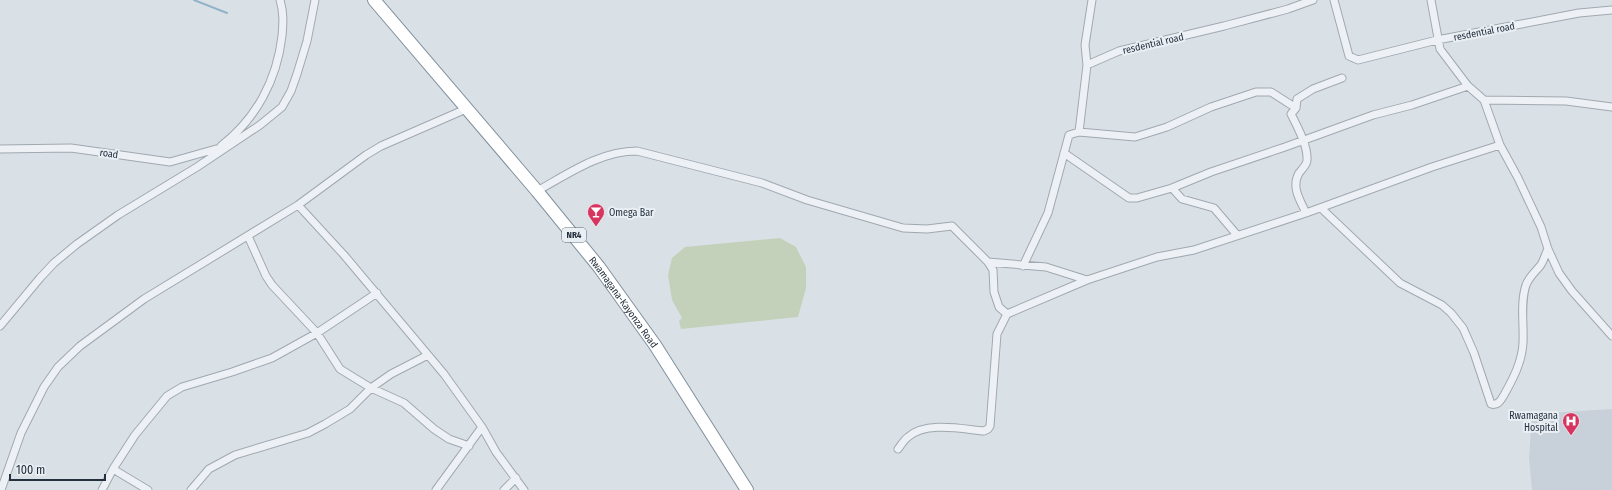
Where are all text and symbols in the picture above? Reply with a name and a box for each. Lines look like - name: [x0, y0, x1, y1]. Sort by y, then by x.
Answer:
- street label: resdential road: [1453, 20, 1516, 44]
- street label: resdential road: [1122, 31, 1185, 57]
- street label: road: [99, 147, 119, 161]
- bar icon: Omega Bar: [586, 202, 606, 227]
- place label: Omega Bar: [609, 207, 654, 219]
- road number: NR4: [562, 228, 586, 242]
- street label: Rwamagana-Kayonza Road: [586, 255, 660, 350]
- place label: Rwamagana Hospital: [1509, 410, 1558, 434]
- hospital icon: Rwamagana Hospital: [1561, 411, 1581, 436]
- scale bar: [10, 456, 105, 482]
- text: 100 m: [16, 463, 45, 477]

